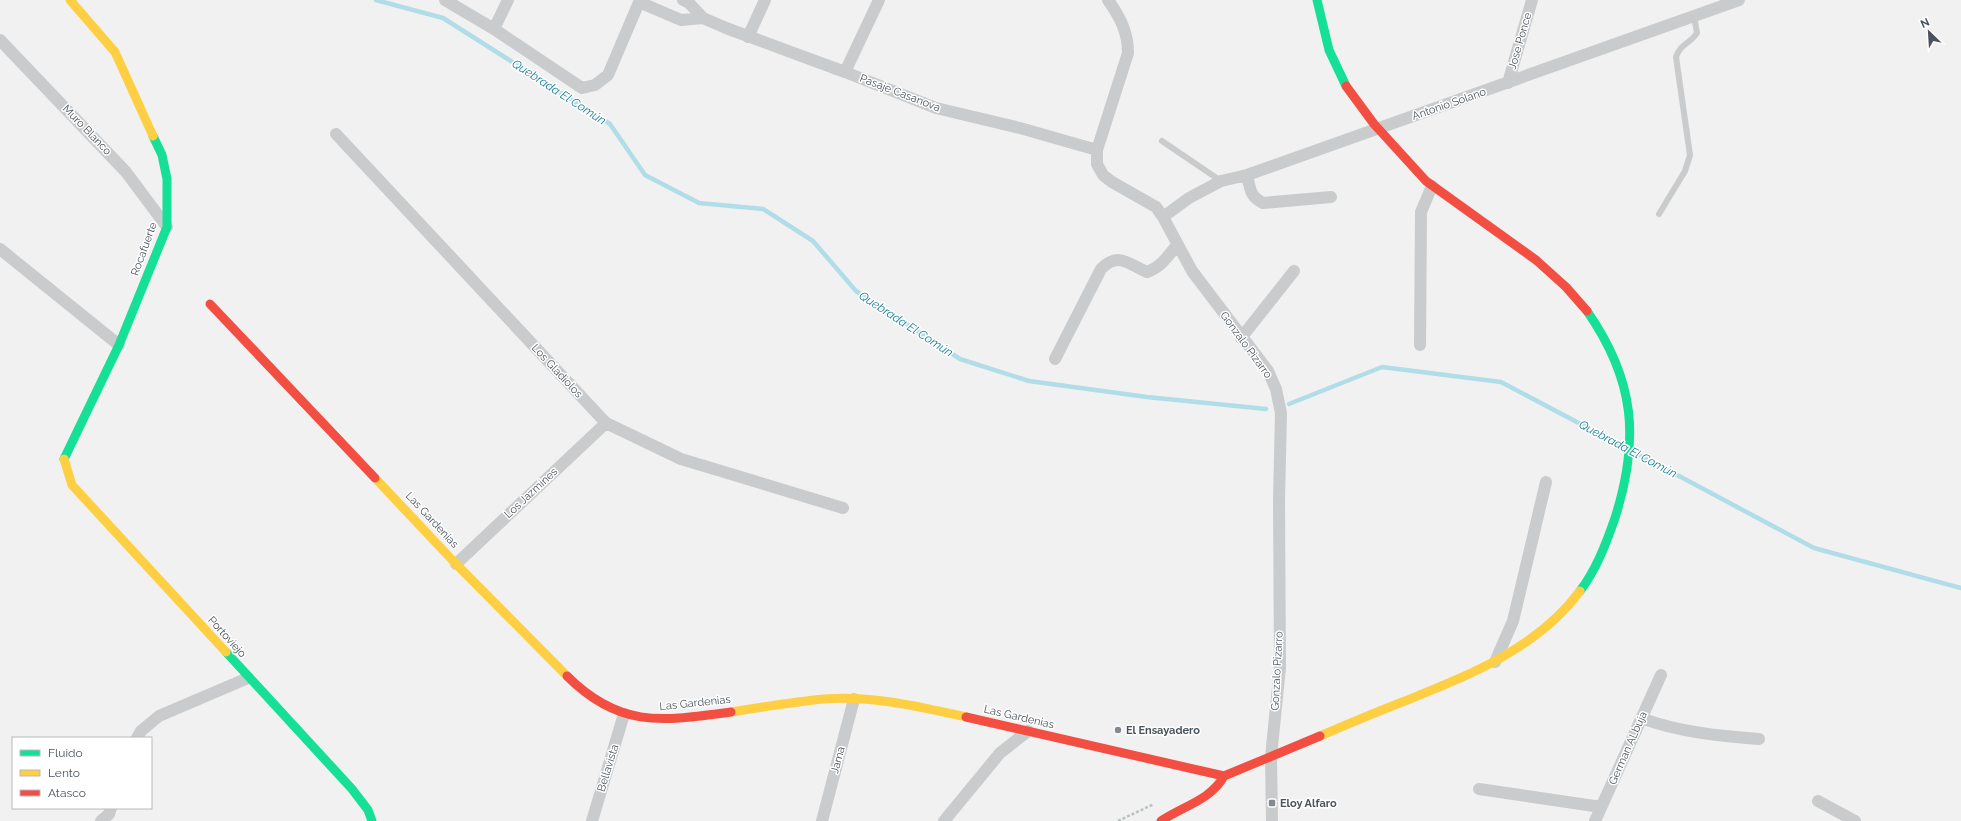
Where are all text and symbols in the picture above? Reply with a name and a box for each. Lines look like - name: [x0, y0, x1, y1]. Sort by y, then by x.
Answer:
- street label: Jose Ponce: [1506, 11, 1534, 71]
- north arrow: [1909, 12, 1949, 52]
- text: N: [1918, 16, 1932, 31]
- water label: Quebrada El Común: [509, 56, 609, 128]
- street label: Pasaje Casanova: [858, 72, 942, 114]
- street label: Antonio Solano: [1410, 85, 1488, 123]
- street label: Muro Blanco: [60, 102, 114, 158]
- street label: Rocafuerte: [128, 220, 160, 278]
- water label: Quebrada El Común: [856, 288, 956, 360]
- street label: Gonzalo Pizarro: [1217, 309, 1275, 381]
- street label: Los Gladiolos: [529, 342, 585, 400]
- water label: Quebrada El Común: [1577, 417, 1680, 481]
- street label: Los Jazmines: [502, 465, 560, 521]
- street label: Las Gardenias: [403, 489, 461, 551]
- street label: Portoviejo: [205, 614, 249, 661]
- street label: Gonzalo Pizarro: [1268, 631, 1286, 711]
- street label: Las Gardenias: [659, 693, 731, 713]
- street label: Las Gardenias: [983, 703, 1055, 731]
- street label: German ALbuja: [1606, 709, 1650, 787]
- place label: El Ensayadero: [1126, 724, 1200, 737]
- marker: El Ensayadero: [1113, 725, 1123, 735]
- legend: [12, 737, 152, 809]
- street label: Bellavista: [595, 743, 621, 793]
- street label: Jama: [828, 745, 848, 775]
- text: Fluido: [48, 746, 83, 760]
- text: Lento: [48, 766, 80, 780]
- text: Atasco: [48, 786, 86, 800]
- place label: Eloy Alfaro: [1280, 797, 1337, 810]
- marker: Eloy Alfaro: [1267, 798, 1277, 808]

